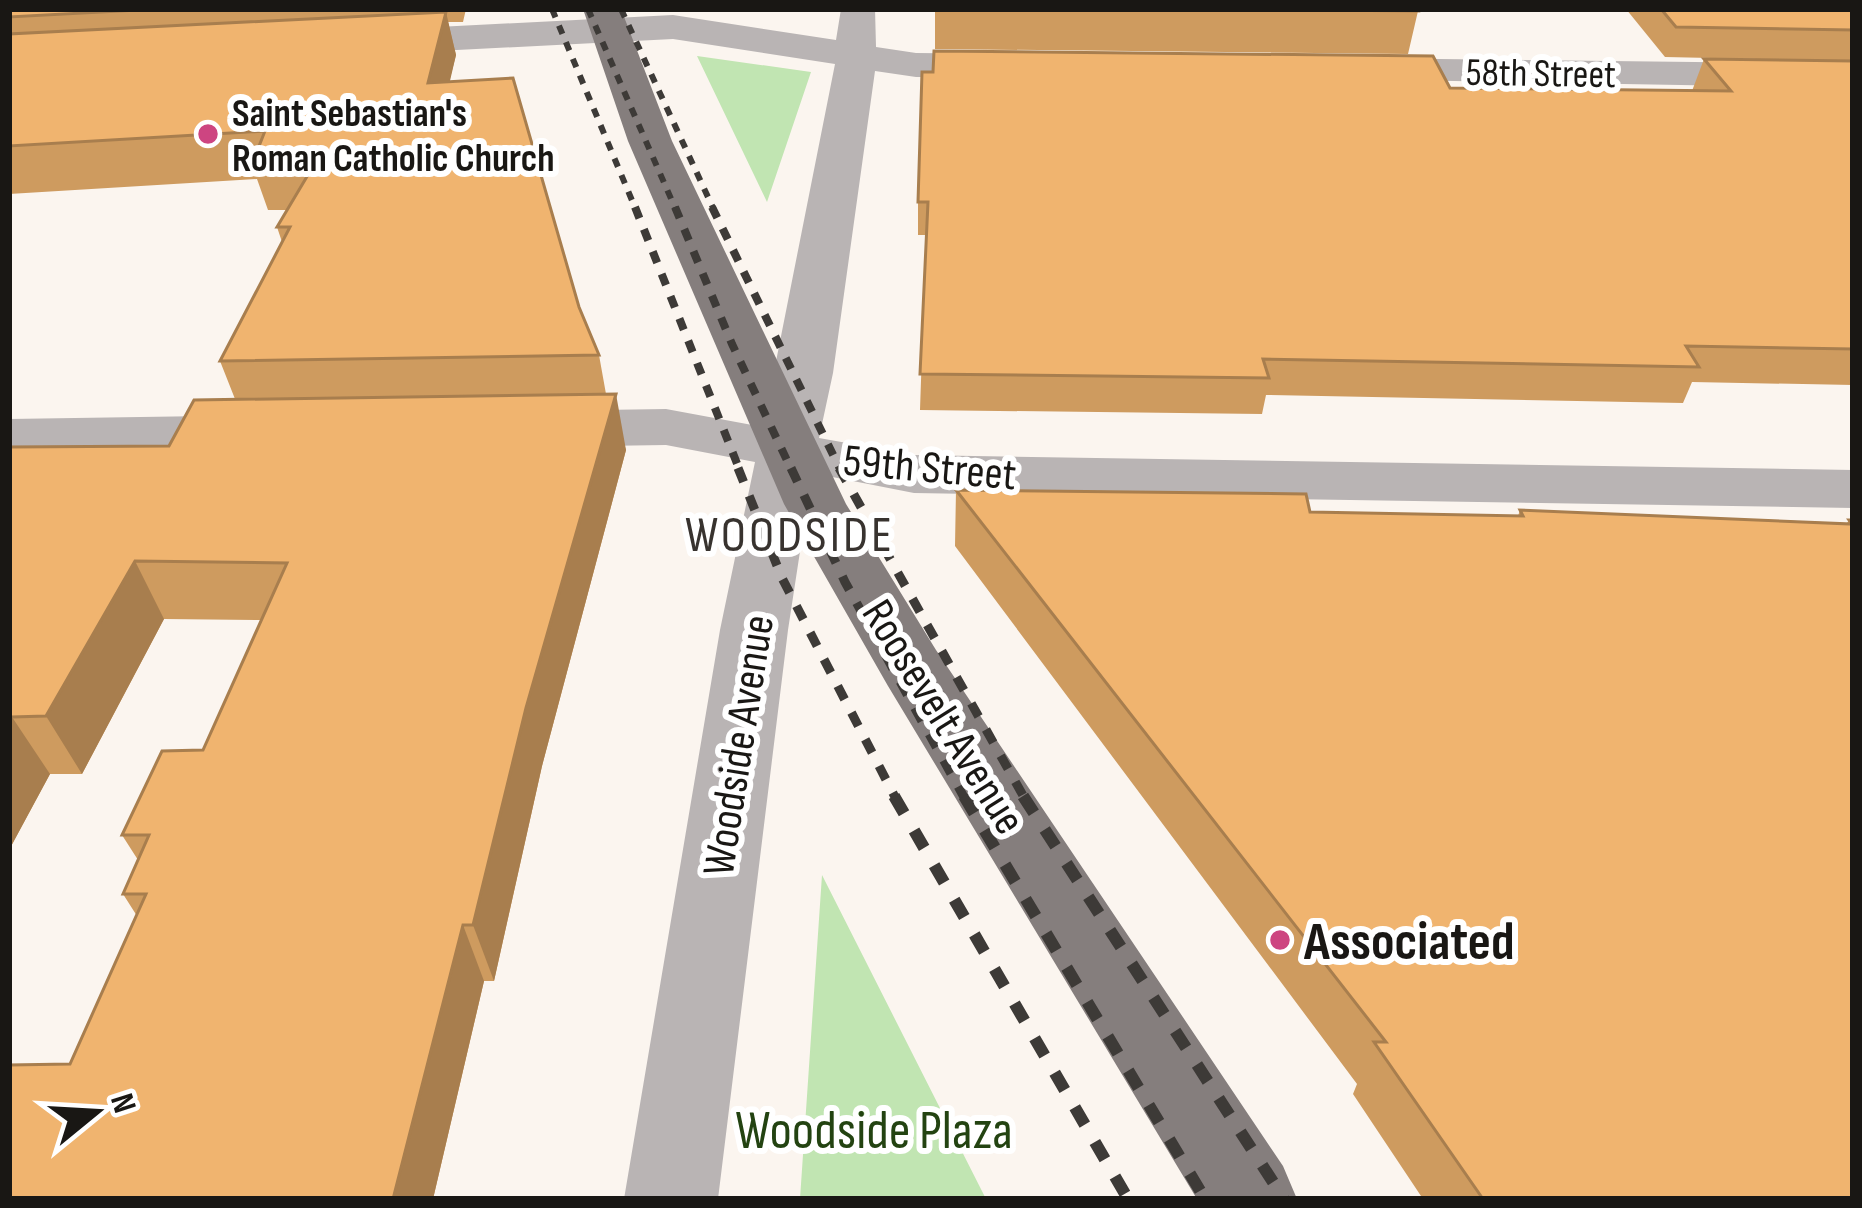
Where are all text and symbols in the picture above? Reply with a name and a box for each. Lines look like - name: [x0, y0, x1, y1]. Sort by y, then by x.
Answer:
- street label: 58th Street: [1466, 50, 1616, 99]
- place label: Saint Sebastian's Roman Catholic Church: [232, 91, 554, 183]
- marker: Saint Sebastian's Roman Catholic Church: [195, 121, 221, 147]
- street label: 59th Street: [841, 434, 1019, 503]
- district label: WOODSIDE: [685, 505, 895, 566]
- street label: Roosevelt Avenue: [849, 590, 1037, 845]
- street label: Woodside Avenue: [692, 611, 787, 880]
- place label: Associated: [1303, 910, 1514, 975]
- marker: Associated: [1267, 927, 1293, 953]
- north arrow: [36, 1052, 156, 1172]
- text: N: [101, 1089, 144, 1118]
- park label: Woodside Plaza: [735, 1099, 1013, 1164]

